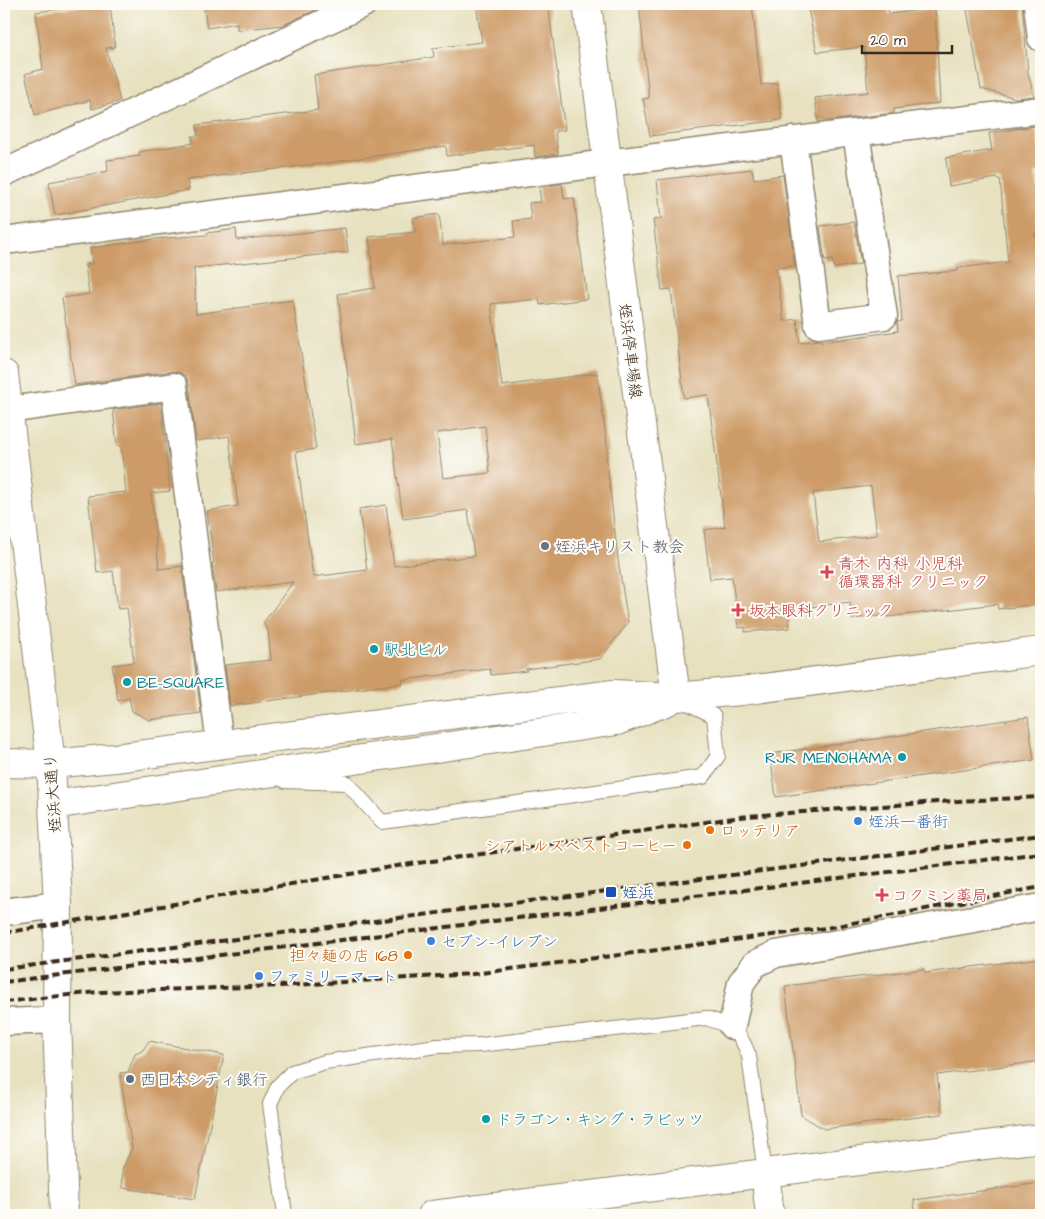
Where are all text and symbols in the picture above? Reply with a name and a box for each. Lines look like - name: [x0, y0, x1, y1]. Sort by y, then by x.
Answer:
- scale bar: [862, 22, 952, 54]
- text: 20 m: [870, 30, 906, 51]
- street label: 姪浜停車場線: [613, 302, 647, 400]
- place label: 姪浜キリスト教会: [555, 536, 684, 558]
- marker: 姪浜キリスト教会: [539, 540, 551, 552]
- place label: 青木 内科 小児科 循環器科 クリニック: [838, 553, 988, 593]
- marker: 青木 内科 小児科 循環器科 クリニック: [820, 565, 834, 579]
- place label: 坂本眼科クリニック: [749, 600, 893, 622]
- marker: 坂本眼科クリニック: [731, 603, 745, 617]
- place label: 駅北ビル: [384, 639, 448, 661]
- marker: 駅北ビル: [368, 643, 380, 655]
- place label: BE-SQUARE: [137, 672, 225, 694]
- marker: BE-SQUARE: [121, 676, 133, 688]
- place label: RJR MEINOHAMA: [765, 747, 892, 769]
- marker: RJR MEINOHAMA: [896, 751, 908, 763]
- street label: 姪浜大通り: [39, 752, 67, 834]
- place label: 姪浜一番街: [868, 811, 948, 833]
- marker: 姪浜一番街: [852, 815, 864, 827]
- place label: ロッテリア: [720, 820, 800, 842]
- marker: ロッテリア: [704, 824, 716, 836]
- place label: シアトルズベストコーヒー: [485, 835, 677, 857]
- marker: シアトルズベストコーヒー: [681, 839, 693, 851]
- place label: 姪浜: [622, 882, 654, 904]
- marker: 姪浜: [604, 885, 618, 899]
- place label: コクミン薬局: [892, 885, 988, 907]
- marker: コクミン薬局: [876, 889, 888, 901]
- place label: セブン-イレブン: [441, 931, 558, 953]
- marker: セブン-イレブン: [425, 935, 437, 947]
- place label: 担々麺の店 168: [289, 945, 398, 967]
- marker: 担々麺の店 168: [402, 949, 414, 961]
- place label: ファミリーマート: [269, 966, 397, 988]
- marker: ファミリーマート: [253, 970, 265, 982]
- place label: 西日本シティ銀行: [140, 1069, 268, 1091]
- marker: 西日本シティ銀行: [124, 1073, 136, 1085]
- place label: ドラゴン・キング・ラビッツ: [496, 1109, 704, 1131]
- marker: ドラゴン・キング・ラビッツ: [480, 1113, 492, 1125]

